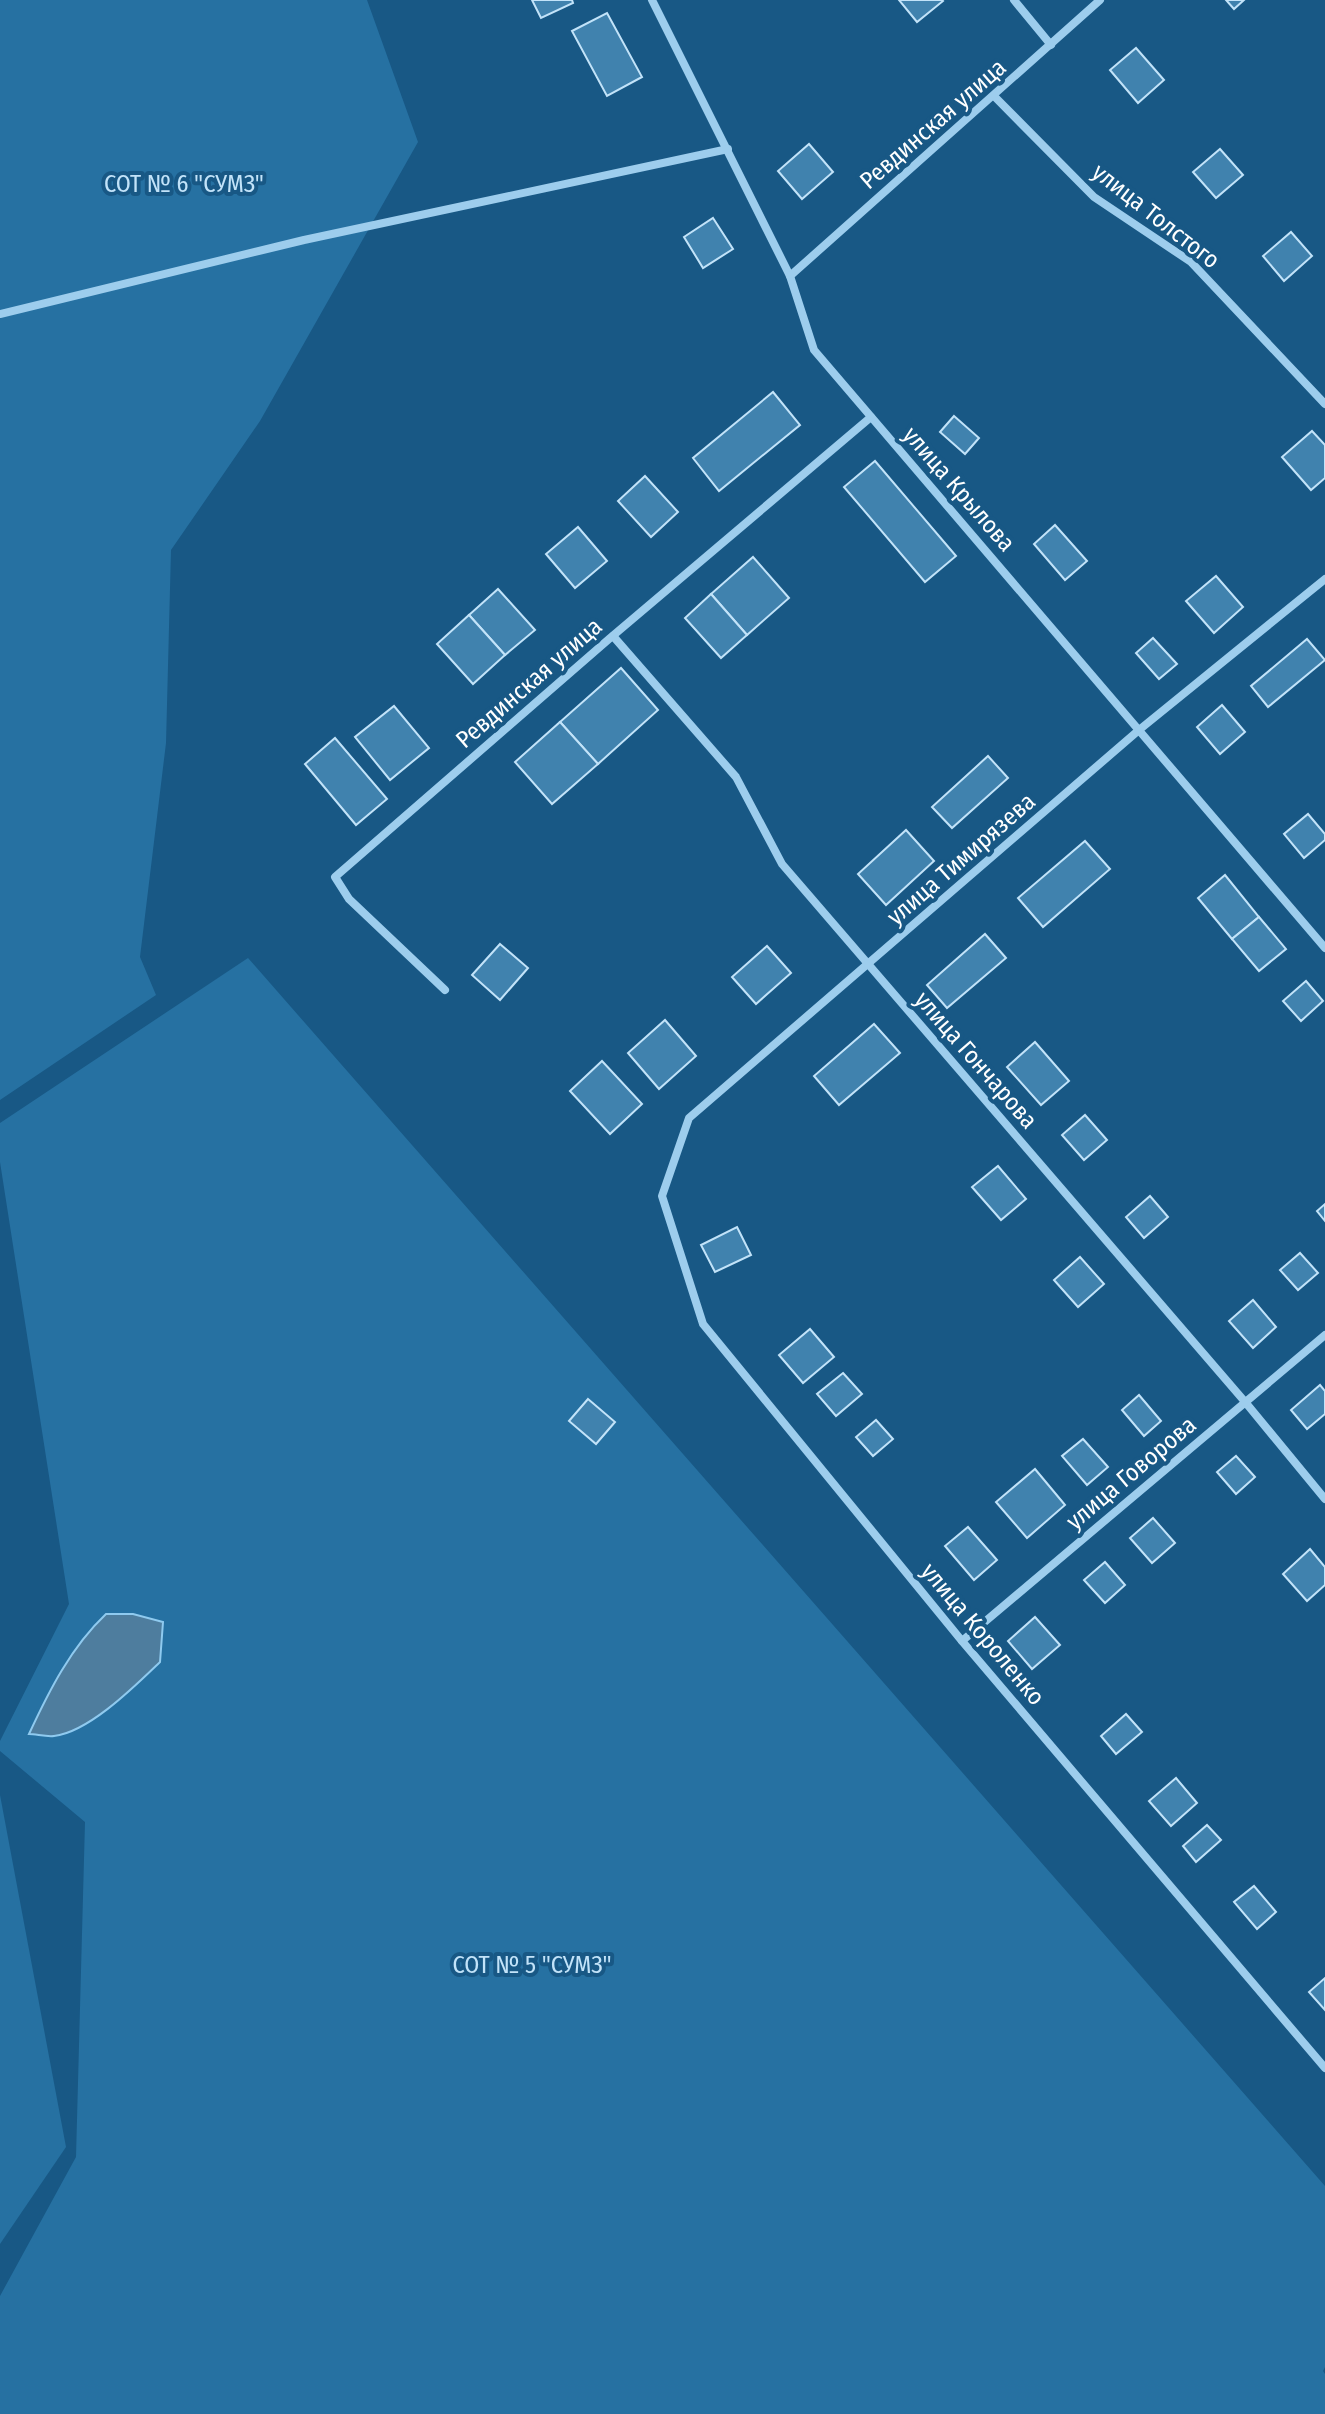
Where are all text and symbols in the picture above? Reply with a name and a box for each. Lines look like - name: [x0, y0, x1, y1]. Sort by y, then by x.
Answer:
- street label: Ревдинская улица: [854, 53, 1012, 195]
- street label: улица Толстого: [1087, 158, 1225, 274]
- park label: СОТ № 6 "СУМЗ": [104, 170, 264, 198]
- street label: улица Крылова: [897, 421, 1021, 557]
- street label: Ревдинская улица: [450, 612, 608, 754]
- street label: улица Тимирязева: [881, 787, 1041, 931]
- street label: улица Гончарова: [909, 986, 1043, 1134]
- street label: улица Говорова: [1060, 1411, 1202, 1535]
- street label: улица Короленко: [915, 1557, 1051, 1711]
- park label: СОТ № 5 "СУМЗ": [453, 1951, 612, 1979]

